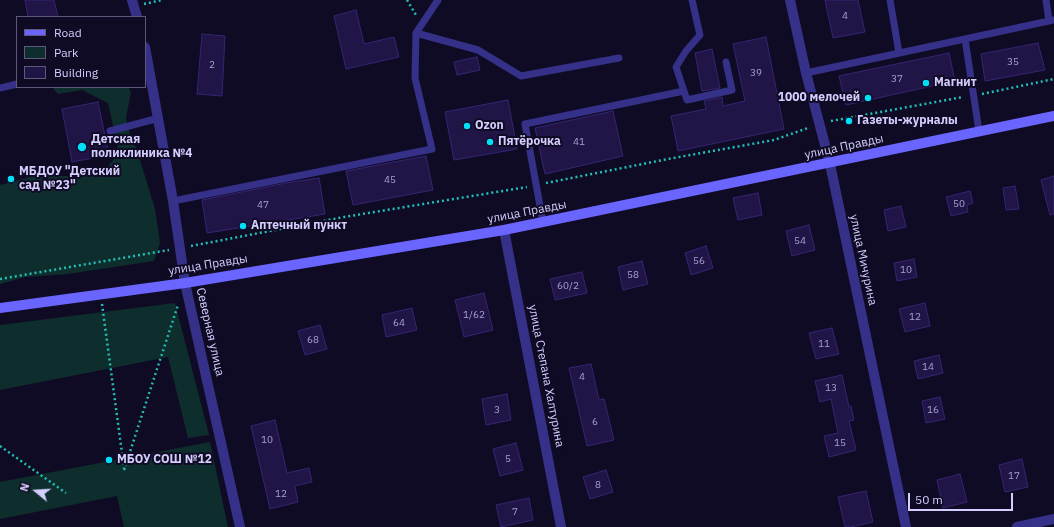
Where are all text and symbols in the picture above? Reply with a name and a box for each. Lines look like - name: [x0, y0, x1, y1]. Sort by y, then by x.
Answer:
- house number: 4: [842, 10, 848, 22]
- legend: [16, 16, 146, 88]
- text: Road: [54, 25, 82, 40]
- text: Park: [54, 45, 78, 60]
- house number: 35: [1007, 56, 1019, 68]
- house number: 2: [209, 59, 215, 71]
- text: Building: [54, 65, 98, 80]
- house number: 39: [750, 67, 762, 79]
- house number: 37: [891, 73, 903, 85]
- place label: Магнит: [934, 76, 977, 90]
- marker: Магнит: [921, 78, 931, 88]
- place label: 1000 мелочей: [778, 91, 860, 105]
- marker: 1000 мелочей: [863, 93, 873, 103]
- place label: Газеты-журналы: [857, 114, 958, 128]
- marker: Газеты-журналы: [844, 116, 854, 126]
- place label: Ozon: [475, 119, 504, 133]
- marker: Ozon: [462, 121, 472, 131]
- street label: улица Правды: [803, 132, 885, 162]
- place label: Детская поликлиника №4: [91, 133, 193, 161]
- place label: Пятёрочка: [498, 135, 561, 149]
- house number: 41: [573, 136, 585, 148]
- marker: Пятёрочка: [485, 137, 495, 147]
- marker: Детская поликлиника №4: [76, 141, 88, 153]
- place label: МБДОУ "Детский сад №23": [19, 165, 120, 193]
- marker: МБДОУ "Детский сад №23": [6, 174, 16, 184]
- house number: 45: [384, 174, 396, 186]
- street label: улица Правды: [486, 197, 568, 227]
- house number: 50: [953, 198, 965, 210]
- house number: 47: [257, 199, 269, 211]
- street label: улица Мичурина: [846, 213, 880, 307]
- place label: Аптечный пункт: [251, 219, 347, 233]
- marker: Аптечный пункт: [238, 221, 248, 231]
- house number: 54: [794, 235, 806, 247]
- street label: улица Правды: [167, 252, 249, 278]
- house number: 56: [693, 255, 705, 267]
- house number: 10: [900, 264, 912, 276]
- house number: 58: [627, 269, 639, 281]
- house number: 60/2: [557, 280, 579, 292]
- street label: Северная улица: [193, 286, 227, 378]
- street label: улица Степана Халтурина: [525, 303, 567, 449]
- house number: 1/62: [463, 309, 485, 321]
- house number: 12: [909, 311, 921, 323]
- house number: 64: [393, 317, 405, 329]
- house number: 68: [307, 334, 319, 346]
- house number: 11: [818, 338, 830, 350]
- house number: 14: [922, 361, 934, 373]
- house number: 4: [579, 371, 585, 383]
- house number: 13: [825, 382, 837, 394]
- house number: 3: [494, 404, 500, 416]
- house number: 16: [927, 404, 939, 416]
- house number: 6: [592, 416, 598, 428]
- house number: 10: [261, 434, 273, 446]
- house number: 15: [834, 437, 846, 449]
- place label: МБОУ СОШ №12: [117, 453, 212, 467]
- house number: 5: [505, 453, 511, 465]
- marker: МБОУ СОШ №12: [104, 455, 114, 465]
- house number: 17: [1008, 470, 1020, 482]
- north arrow: [16, 471, 56, 511]
- house number: 8: [595, 479, 601, 491]
- text: N: [17, 481, 32, 493]
- scale bar: [910, 485, 1015, 511]
- house number: 12: [275, 488, 287, 500]
- text: 50 m: [915, 492, 943, 507]
- house number: 7: [512, 506, 518, 518]

